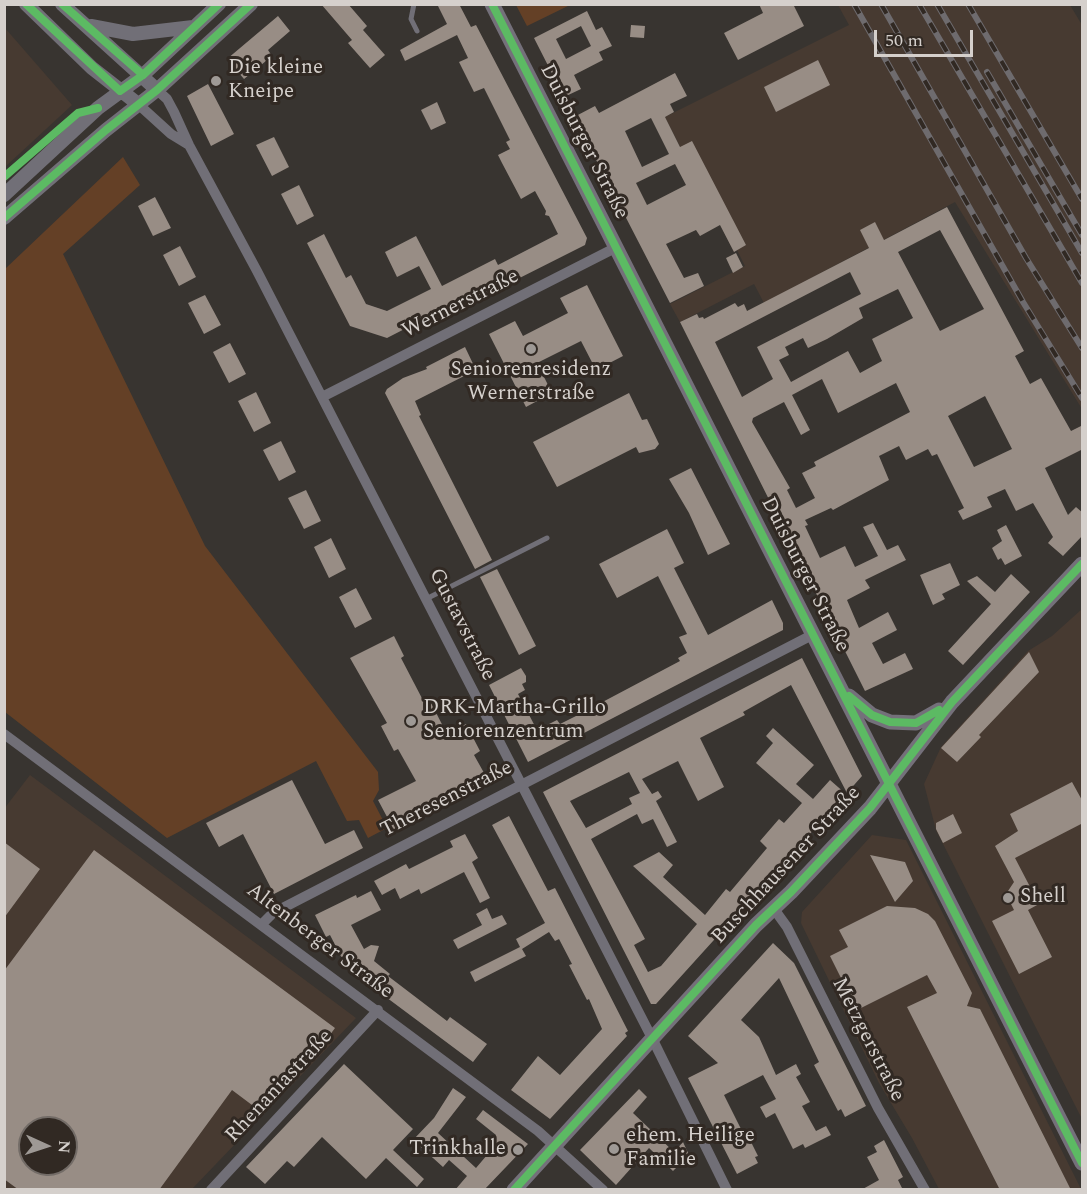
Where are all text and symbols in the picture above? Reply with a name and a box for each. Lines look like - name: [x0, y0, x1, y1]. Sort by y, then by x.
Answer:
- scale bar: [877, 18, 976, 56]
- text: 50 m: [885, 27, 923, 54]
- place label: Die kleine Kneipe: [228, 56, 323, 106]
- street label: Duisburger Straße: [533, 60, 633, 224]
- marker: Die kleine Kneipe: [209, 74, 223, 88]
- street label: Wernerstraße: [398, 265, 524, 345]
- marker: Seniorenresidenz Wernerstraße: [524, 342, 538, 356]
- place label: Seniorenresidenz Wernerstraße: [451, 358, 611, 408]
- street label: Duisburger Straße: [754, 493, 854, 657]
- street label: Gustavstraße: [422, 565, 500, 685]
- place label: DRK-Martha-Grillo Seniorenzentrum: [423, 696, 606, 746]
- marker: DRK-Martha-Grillo Seniorenzentrum: [404, 714, 418, 728]
- street label: Theresenstraße: [377, 756, 517, 844]
- street label: Buschhausener Straße: [707, 782, 867, 950]
- street label: Altenberger Straße: [241, 879, 397, 1005]
- place label: Shell: [1020, 885, 1066, 911]
- marker: Shell: [1001, 891, 1015, 905]
- street label: Metzgerstraße: [825, 974, 909, 1106]
- street label: Rhenaniastraße: [221, 1025, 339, 1149]
- north arrow: [18, 1116, 78, 1176]
- place label: ehem. Heilige Familie: [626, 1124, 755, 1174]
- place label: Trinkhalle: [409, 1137, 506, 1163]
- text: N: [52, 1140, 76, 1154]
- marker: ehem. Heilige Familie: [607, 1142, 621, 1156]
- marker: Trinkhalle: [511, 1143, 525, 1157]

